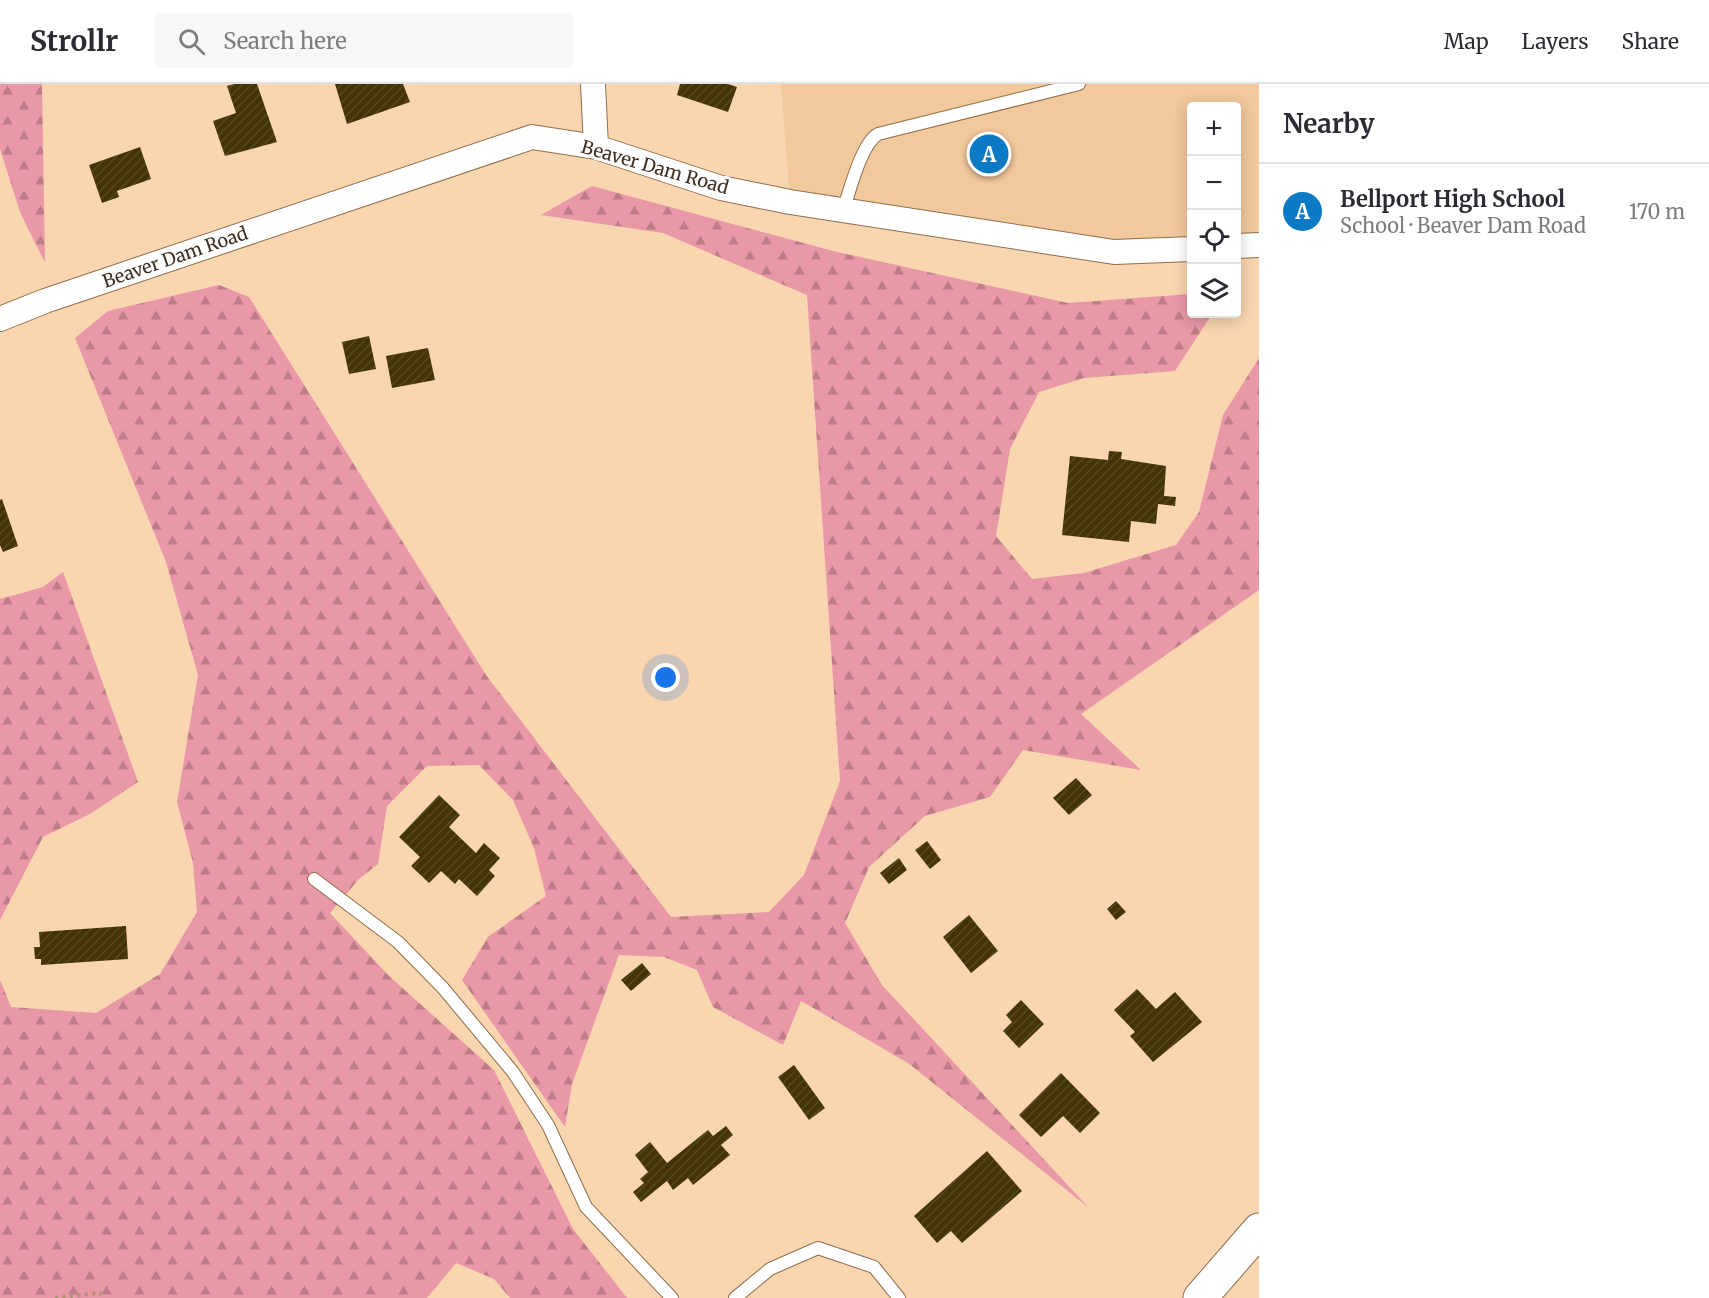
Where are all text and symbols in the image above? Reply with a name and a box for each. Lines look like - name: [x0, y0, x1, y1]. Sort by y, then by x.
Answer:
- search box: [154, 14, 574, 68]
- text: Strollr: [30, 23, 118, 59]
- icon: search: [175, 25, 208, 58]
- text: Search here: [223, 27, 347, 55]
- text: Map: [1444, 28, 1489, 55]
- text: Layers: [1522, 28, 1589, 55]
- text: Share: [1622, 28, 1679, 55]
- map controls: [1187, 102, 1241, 318]
- button: +: [1187, 102, 1241, 156]
- text: Nearby: [1283, 107, 1375, 140]
- pin: A: [970, 132, 1008, 176]
- street label: Beaver Dam Road: [579, 135, 731, 199]
- button: −: [1187, 156, 1241, 210]
- text: Bellport High School: [1340, 185, 1565, 213]
- text: A: [1295, 199, 1310, 224]
- text: 170 m: [1629, 199, 1685, 224]
- button: locate: [1187, 210, 1241, 264]
- text: School · Beaver Dam Road: [1340, 213, 1586, 238]
- street label: Beaver Dam Road: [99, 221, 251, 293]
- button: layers: [1187, 264, 1241, 318]
- your location: [651, 663, 680, 692]

